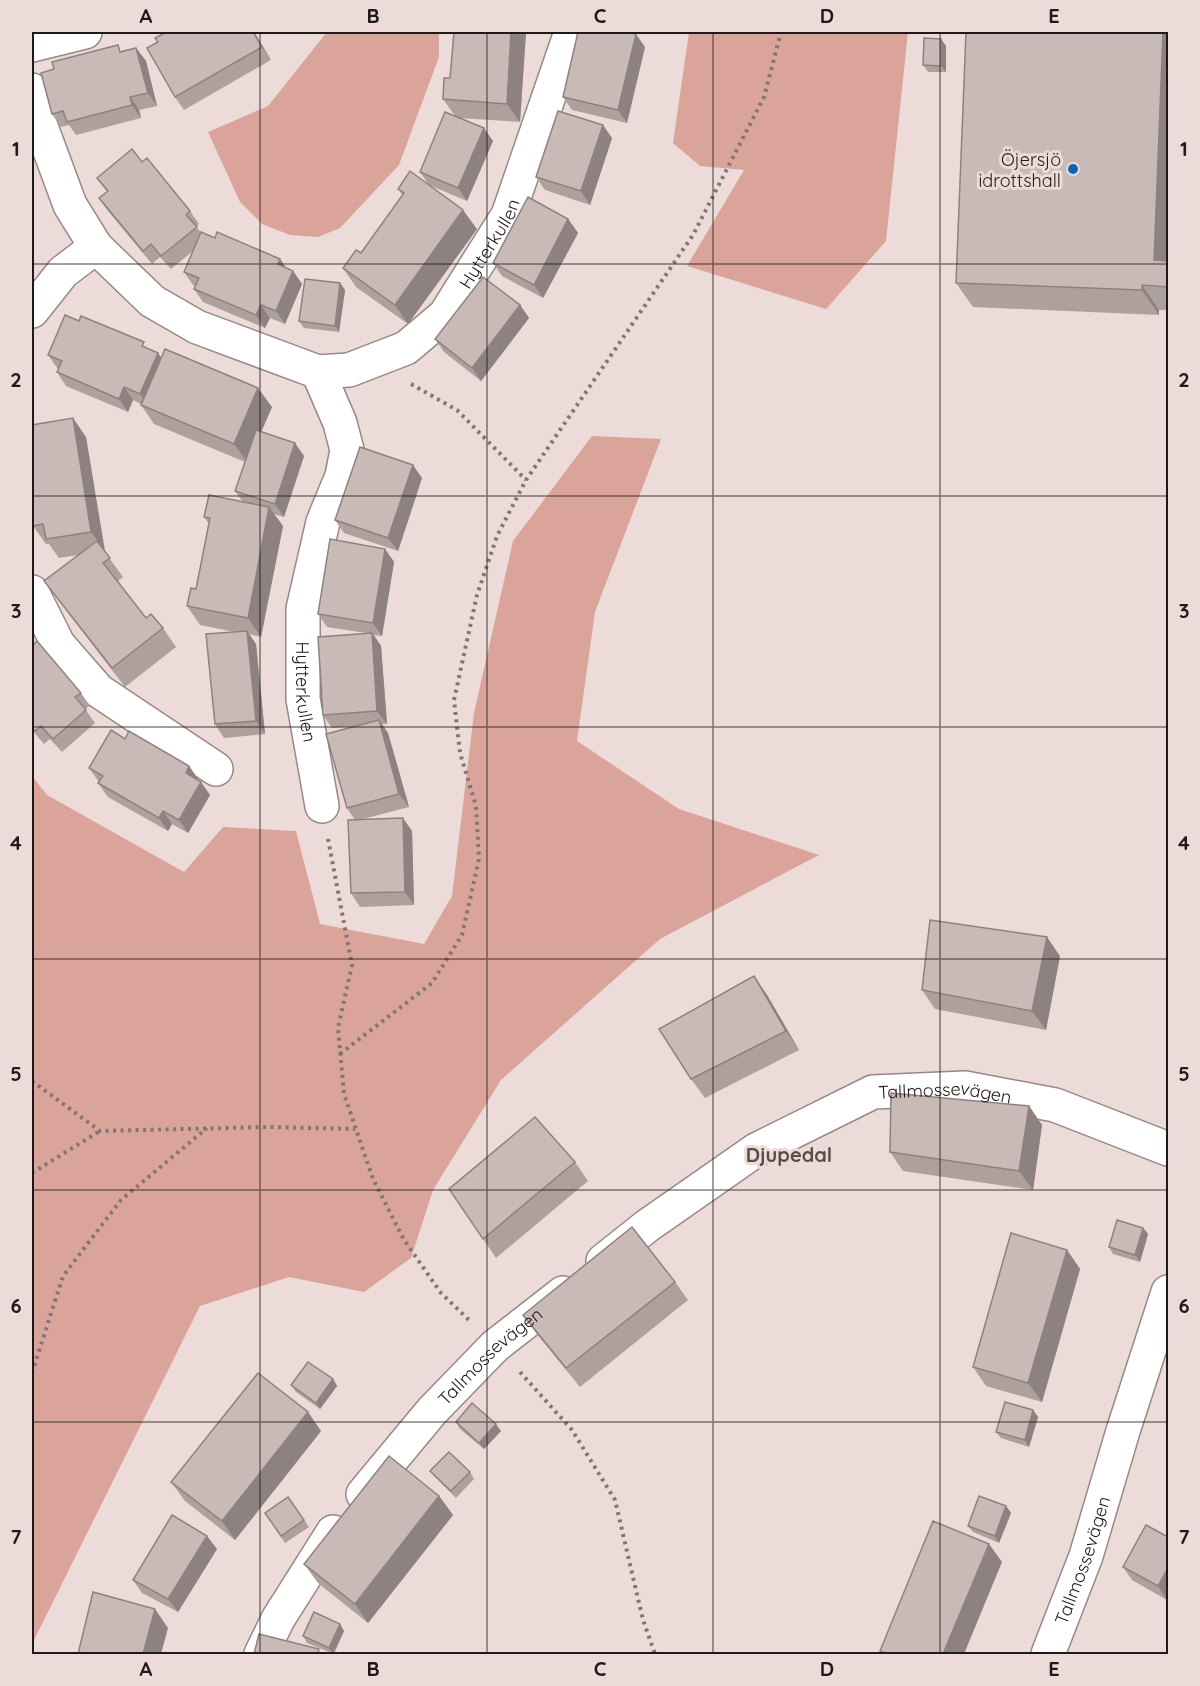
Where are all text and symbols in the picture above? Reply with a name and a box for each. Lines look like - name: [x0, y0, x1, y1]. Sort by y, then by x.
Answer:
- text: A: [140, 3, 153, 28]
- text: B: [366, 3, 380, 28]
- text: C: [594, 3, 607, 28]
- text: D: [820, 3, 834, 28]
- text: E: [1048, 3, 1060, 28]
- text: 1: [12, 136, 20, 161]
- text: 1: [1180, 136, 1188, 161]
- place label: Öjersjö idrottshall: [978, 148, 1061, 192]
- marker: Öjersjö idrottshall: [1066, 162, 1080, 176]
- street label: Hytterkullen: [453, 196, 524, 293]
- text: 2: [10, 367, 22, 392]
- text: 2: [1178, 367, 1190, 392]
- text: 3: [11, 598, 21, 623]
- text: 3: [1179, 598, 1189, 623]
- street label: Hytterkullen: [292, 642, 322, 744]
- text: 4: [10, 830, 22, 855]
- text: 4: [1178, 830, 1190, 855]
- text: 5: [10, 1061, 22, 1086]
- text: 5: [1178, 1061, 1190, 1086]
- street label: Tallmossevägen: [878, 1076, 1014, 1108]
- district label: Djupedal: [746, 1142, 832, 1167]
- text: 6: [10, 1293, 22, 1318]
- text: 6: [1178, 1293, 1190, 1318]
- street label: Tallmossevägen: [433, 1302, 547, 1410]
- street label: Tallmossevägen: [1049, 1493, 1115, 1628]
- text: 7: [11, 1524, 22, 1549]
- text: 7: [1179, 1524, 1190, 1549]
- text: A: [140, 1656, 153, 1681]
- text: B: [366, 1656, 380, 1681]
- text: C: [594, 1656, 607, 1681]
- text: D: [820, 1656, 834, 1681]
- text: E: [1048, 1656, 1060, 1681]

